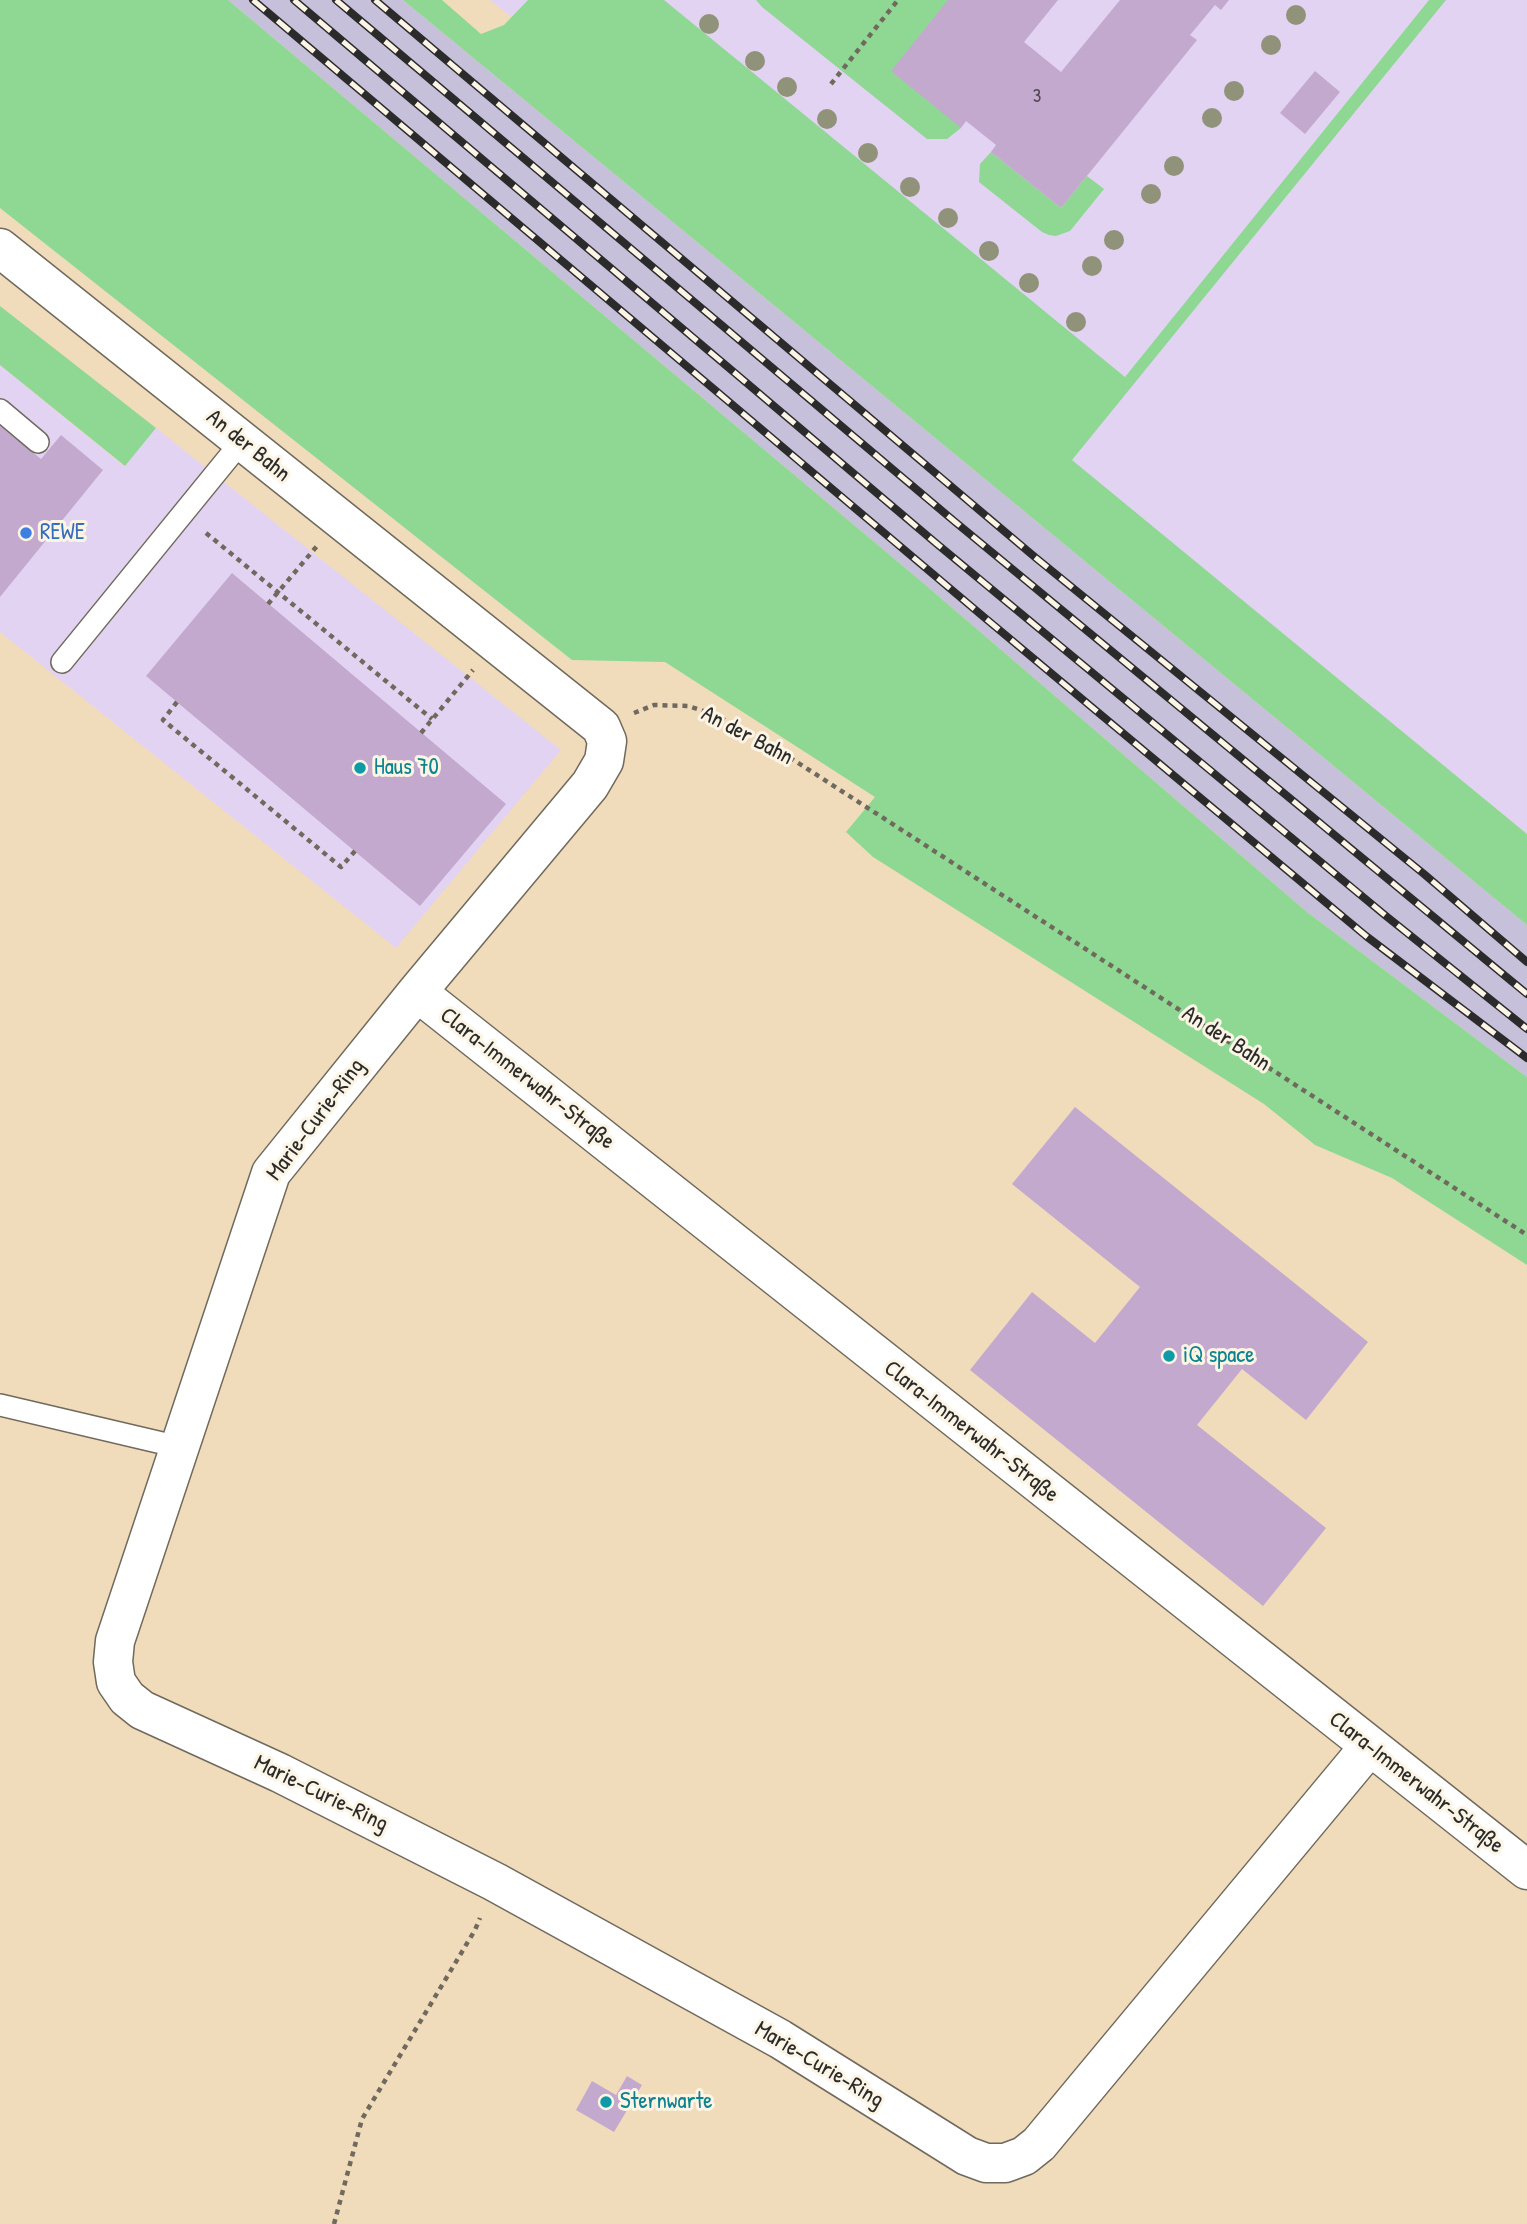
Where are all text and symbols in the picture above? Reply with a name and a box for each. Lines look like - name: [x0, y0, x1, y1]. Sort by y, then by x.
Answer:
- house number: 3: [1033, 86, 1041, 108]
- street label: An der Bahn: [200, 404, 296, 488]
- place label: REWE: [40, 519, 85, 547]
- marker: REWE: [18, 525, 34, 541]
- street label: An der Bahn: [696, 700, 798, 772]
- place label: Haus 70: [374, 754, 439, 782]
- marker: Haus 70: [352, 760, 368, 776]
- street label: An der Bahn: [1177, 1000, 1275, 1078]
- street label: Clara-Immerwahr-Straße: [434, 1002, 620, 1156]
- street label: Marie-Curie-Ring: [261, 1054, 371, 1186]
- place label: iQ space: [1183, 1342, 1254, 1370]
- marker: iQ space: [1161, 1348, 1177, 1364]
- street label: Clara-Immerwahr-Straße: [878, 1355, 1064, 1509]
- street label: Clara-Immerwahr-Straße: [1323, 1706, 1509, 1860]
- street label: Marie-Curie-Ring: [250, 1750, 392, 1838]
- street label: Marie-Curie-Ring: [749, 2016, 889, 2114]
- place label: Sternwarte: [620, 2088, 712, 2116]
- marker: Sternwarte: [598, 2094, 614, 2110]

